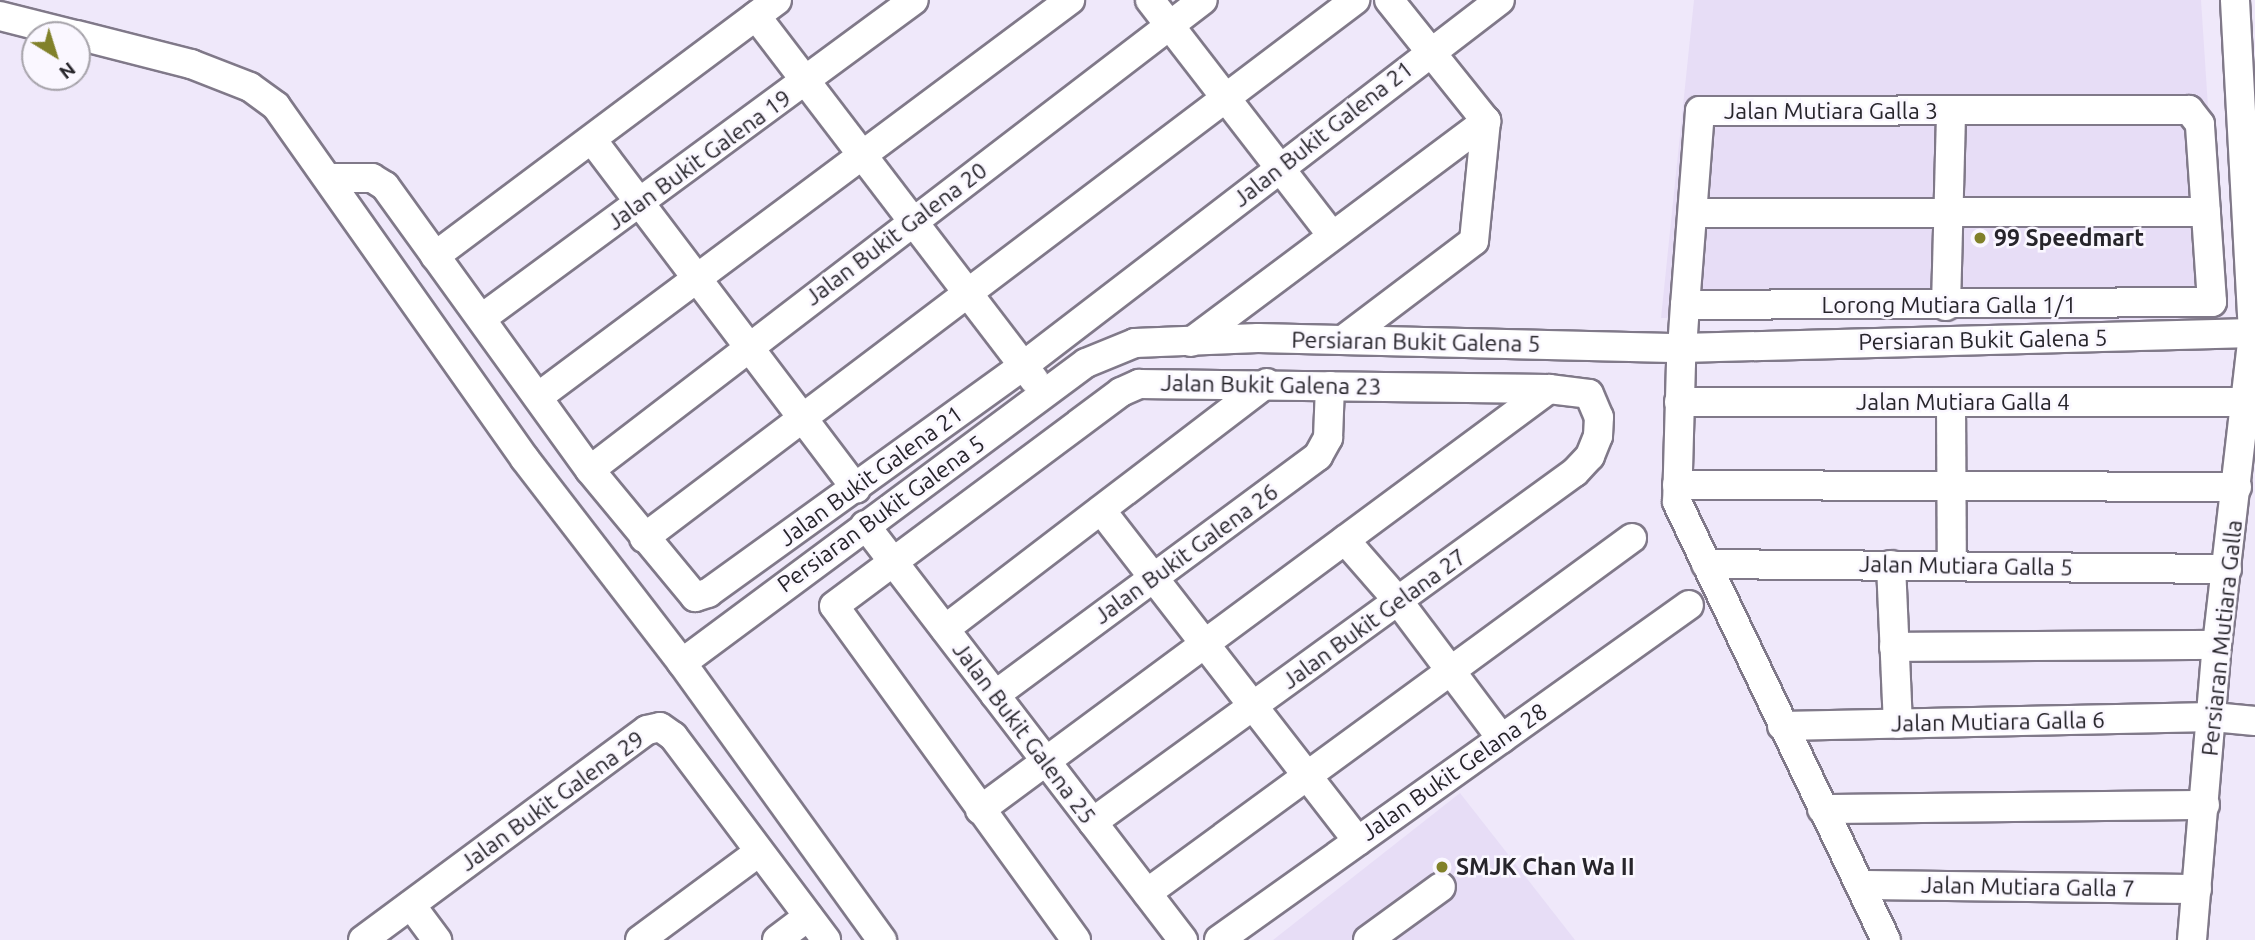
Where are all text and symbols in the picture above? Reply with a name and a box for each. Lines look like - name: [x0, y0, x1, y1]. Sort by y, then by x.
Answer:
- north arrow: [21, 21, 91, 91]
- street label: Jalan Bukit Galena 21: [1228, 55, 1418, 213]
- text: N: [55, 58, 80, 84]
- street label: Jalan Bukit Galena 19: [602, 84, 796, 236]
- street label: Jalan Mutiara Galla 3: [1724, 97, 1938, 125]
- street label: Jalan Bukit Galena 20: [800, 157, 992, 311]
- place label: 99 Speedmart: [1994, 224, 2144, 252]
- marker: 99 Speedmart: [1972, 230, 1988, 246]
- street label: Lorong Mutiara Galla 1/1: [1822, 291, 2076, 319]
- street label: Persiaran Bukit Galena 5: [1858, 324, 2108, 356]
- street label: Persiaran Bukit Galena 5: [1291, 326, 1541, 358]
- street label: Jalan Bukit Galena 23: [1160, 369, 1382, 401]
- street label: Jalan Mutiara Galla 4: [1856, 388, 2070, 416]
- street label: Jalan Bukit Galena 21: [774, 400, 968, 552]
- street label: Persiaran Bukit Galena 5: [772, 430, 990, 598]
- street label: Jalan Bukit Galena 26: [1089, 478, 1283, 630]
- street label: Persiaran Mutiara Galla: [2196, 519, 2248, 757]
- street label: Jalan Bukit Gelana 27: [1277, 543, 1471, 695]
- street label: Jalan Mutiara Galla 5: [1859, 550, 2073, 582]
- street label: Jalan Bukit Galena 25: [947, 637, 1101, 829]
- street label: Jalan Bukit Gelana 28: [1356, 697, 1552, 847]
- street label: Jalan Mutiara Galla 6: [1891, 706, 2105, 738]
- street label: Jalan Bukit Galena 29: [455, 725, 649, 877]
- place label: SMJK Chan Wa II: [1456, 853, 1635, 881]
- marker: SMJK Chan Wa II: [1434, 859, 1450, 875]
- street label: Jalan Mutiara Galla 7: [1921, 871, 2135, 903]

